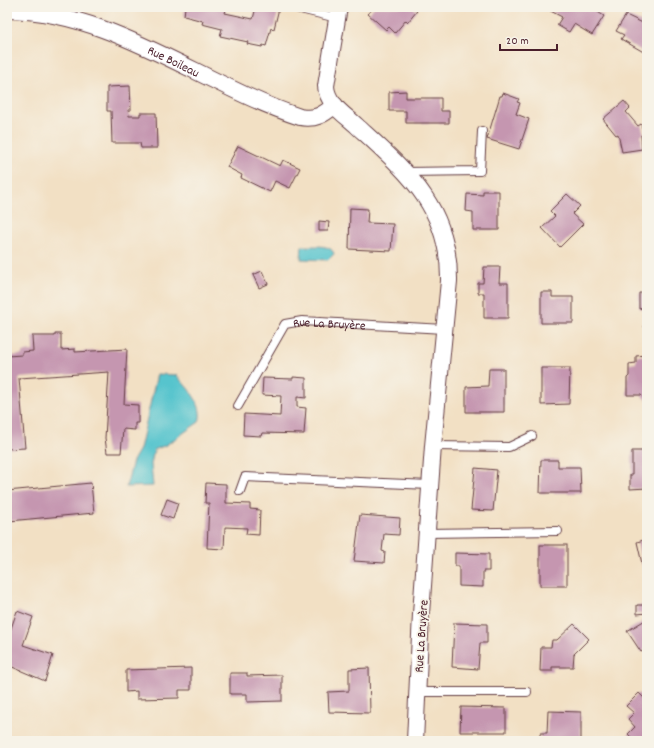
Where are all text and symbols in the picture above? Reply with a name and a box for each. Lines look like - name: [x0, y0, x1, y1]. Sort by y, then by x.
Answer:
- scale bar: [500, 26, 557, 52]
- text: 20 m: [506, 33, 529, 50]
- street label: Rue Boileau: [144, 42, 202, 83]
- street label: Rue La Bruyère: [292, 314, 366, 337]
- street label: Rue La Bruyère: [410, 599, 435, 673]

